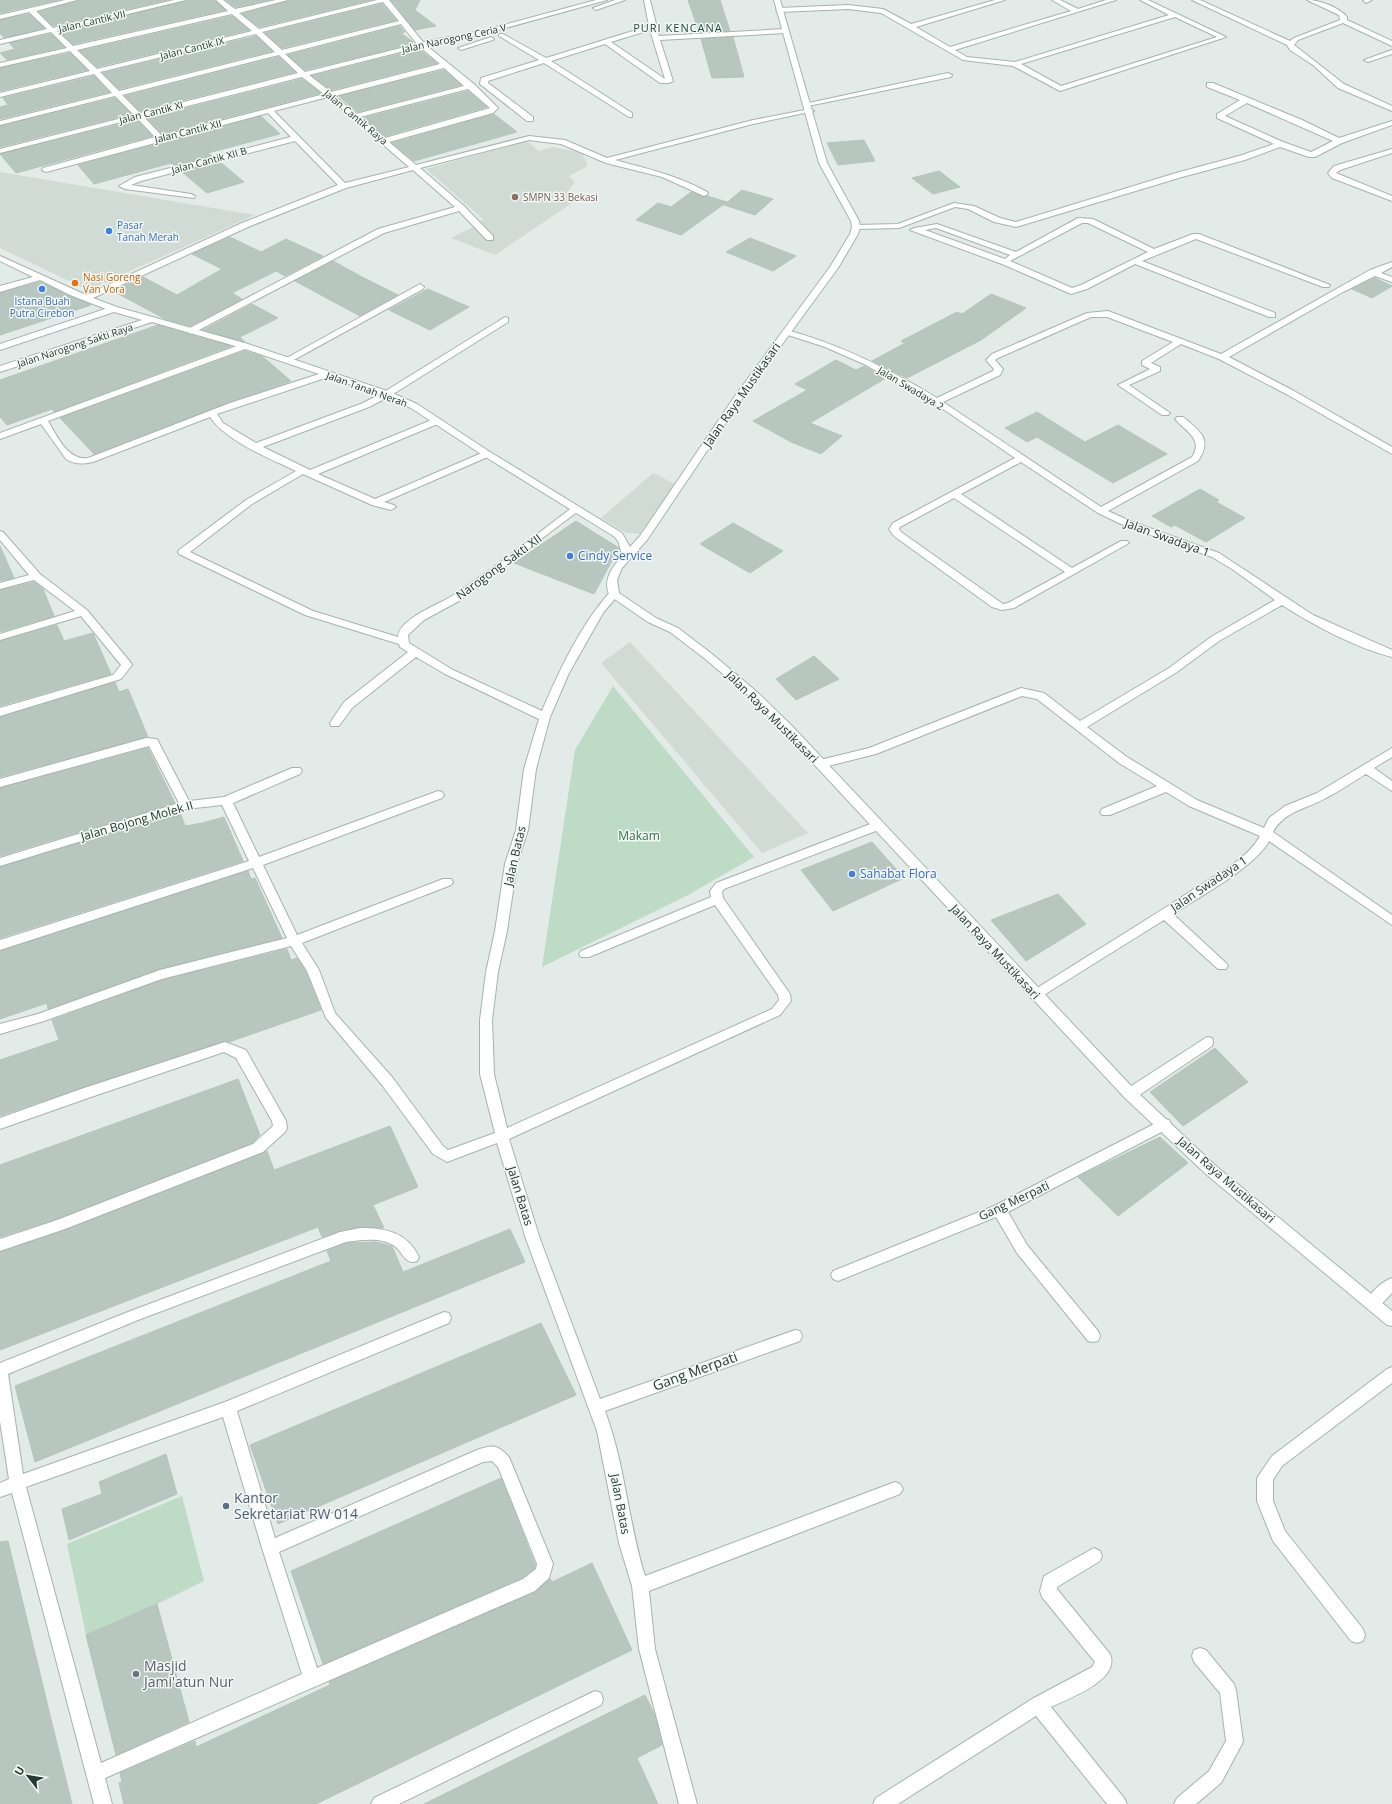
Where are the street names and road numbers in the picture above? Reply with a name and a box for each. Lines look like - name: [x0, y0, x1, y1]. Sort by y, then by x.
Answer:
- street label: Jalan Cantik VII: [56, 6, 127, 36]
- street label: Jalan Narogong Ceria V: [399, 20, 508, 56]
- street label: Jalan Cantik IX: [158, 33, 226, 63]
- street label: Jalan Cantik Raya: [320, 86, 391, 148]
- street label: Jalan Cantik XI: [117, 97, 185, 127]
- street label: Jalan Cantik XII: [152, 116, 223, 146]
- street label: Jalan Cantik XII B: [169, 143, 248, 177]
- street label: Jalan Narogong Sakti Raya: [14, 320, 135, 371]
- street label: Jalan Raya Mustikasari: [698, 339, 784, 451]
- street label: Jalan Swadaya 2: [875, 362, 947, 413]
- street label: Jalan Tanah Nerah: [324, 367, 410, 410]
- street label: Jalan Swadaya 1: [1121, 514, 1212, 561]
- street label: Narogong Sakti XII: [452, 530, 545, 603]
- street label: Jalan Raya Mustikasari: [722, 666, 822, 767]
- street label: Jalan Bojong Molek II: [78, 796, 195, 845]
- street label: Jalan Batas: [499, 824, 530, 889]
- street label: Jalan Swadaya 1: [1166, 852, 1250, 916]
- street label: Jalan Raya Mustikasari: [946, 900, 1044, 1003]
- street label: Jalan Raya Mustikasari: [1173, 1132, 1279, 1227]
- street label: Jalan Batas: [503, 1163, 538, 1228]
- street label: Gang Merpati: [976, 1177, 1052, 1224]
- street label: Gang Merpati: [650, 1346, 740, 1395]
- street label: Jalan Batas: [606, 1471, 635, 1536]

